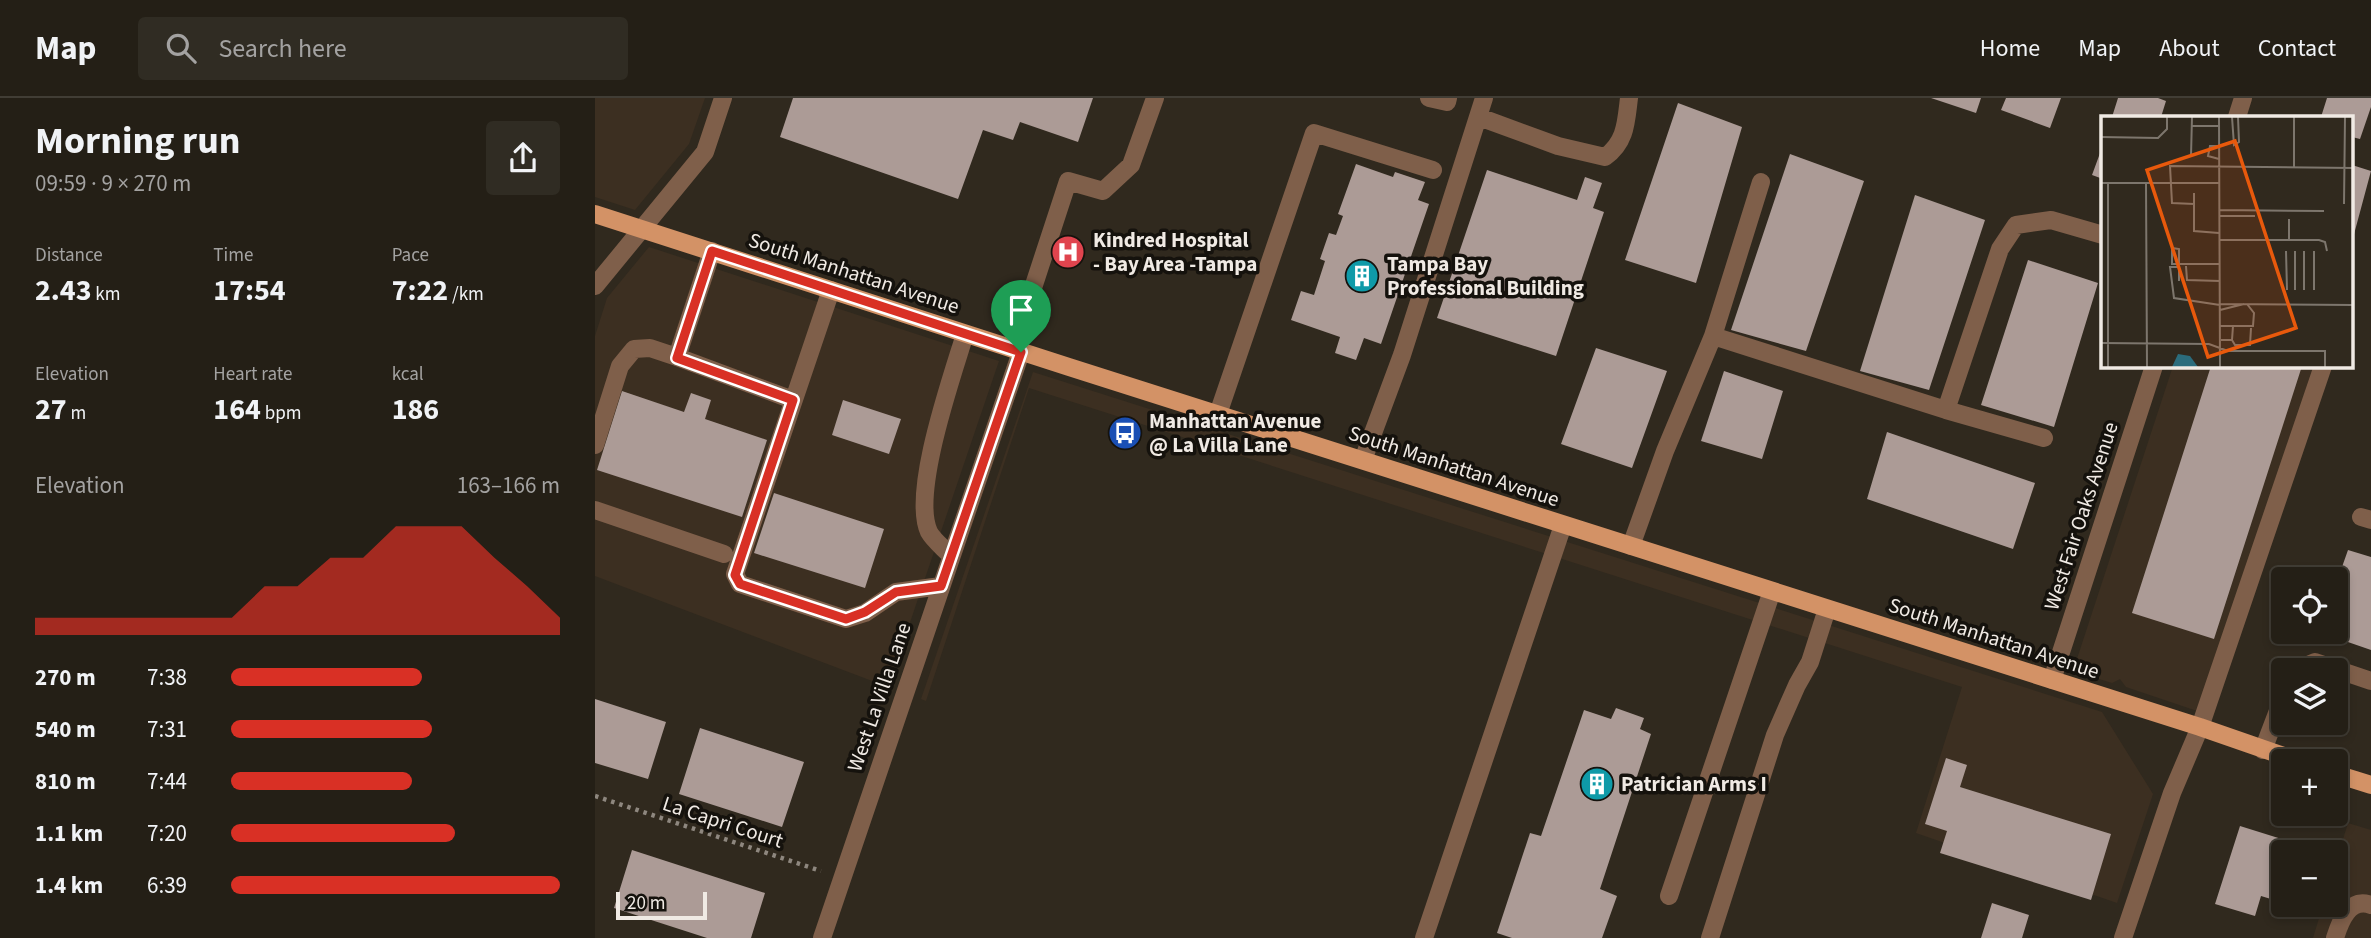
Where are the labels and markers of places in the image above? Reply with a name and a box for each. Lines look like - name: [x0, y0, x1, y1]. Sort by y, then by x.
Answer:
- place label: Kindred Hospital - Bay Area -Tampa: [1093, 225, 1257, 279]
- hospital icon: Kindred Hospital - Bay Area -Tampa: [1049, 233, 1087, 271]
- place label: Tampa Bay Professional Building: [1387, 249, 1584, 303]
- building icon: Tampa Bay Professional Building: [1343, 257, 1381, 295]
- pin: [991, 280, 1051, 352]
- place label: Manhattan Avenue @ La Villa Lane: [1149, 406, 1322, 460]
- bus stop icon: Manhattan Avenue @ La Villa Lane: [1106, 414, 1144, 452]
- building icon: Patrician Arms I: [1578, 765, 1616, 803]
- place label: Patrician Arms I: [1621, 769, 1767, 799]

